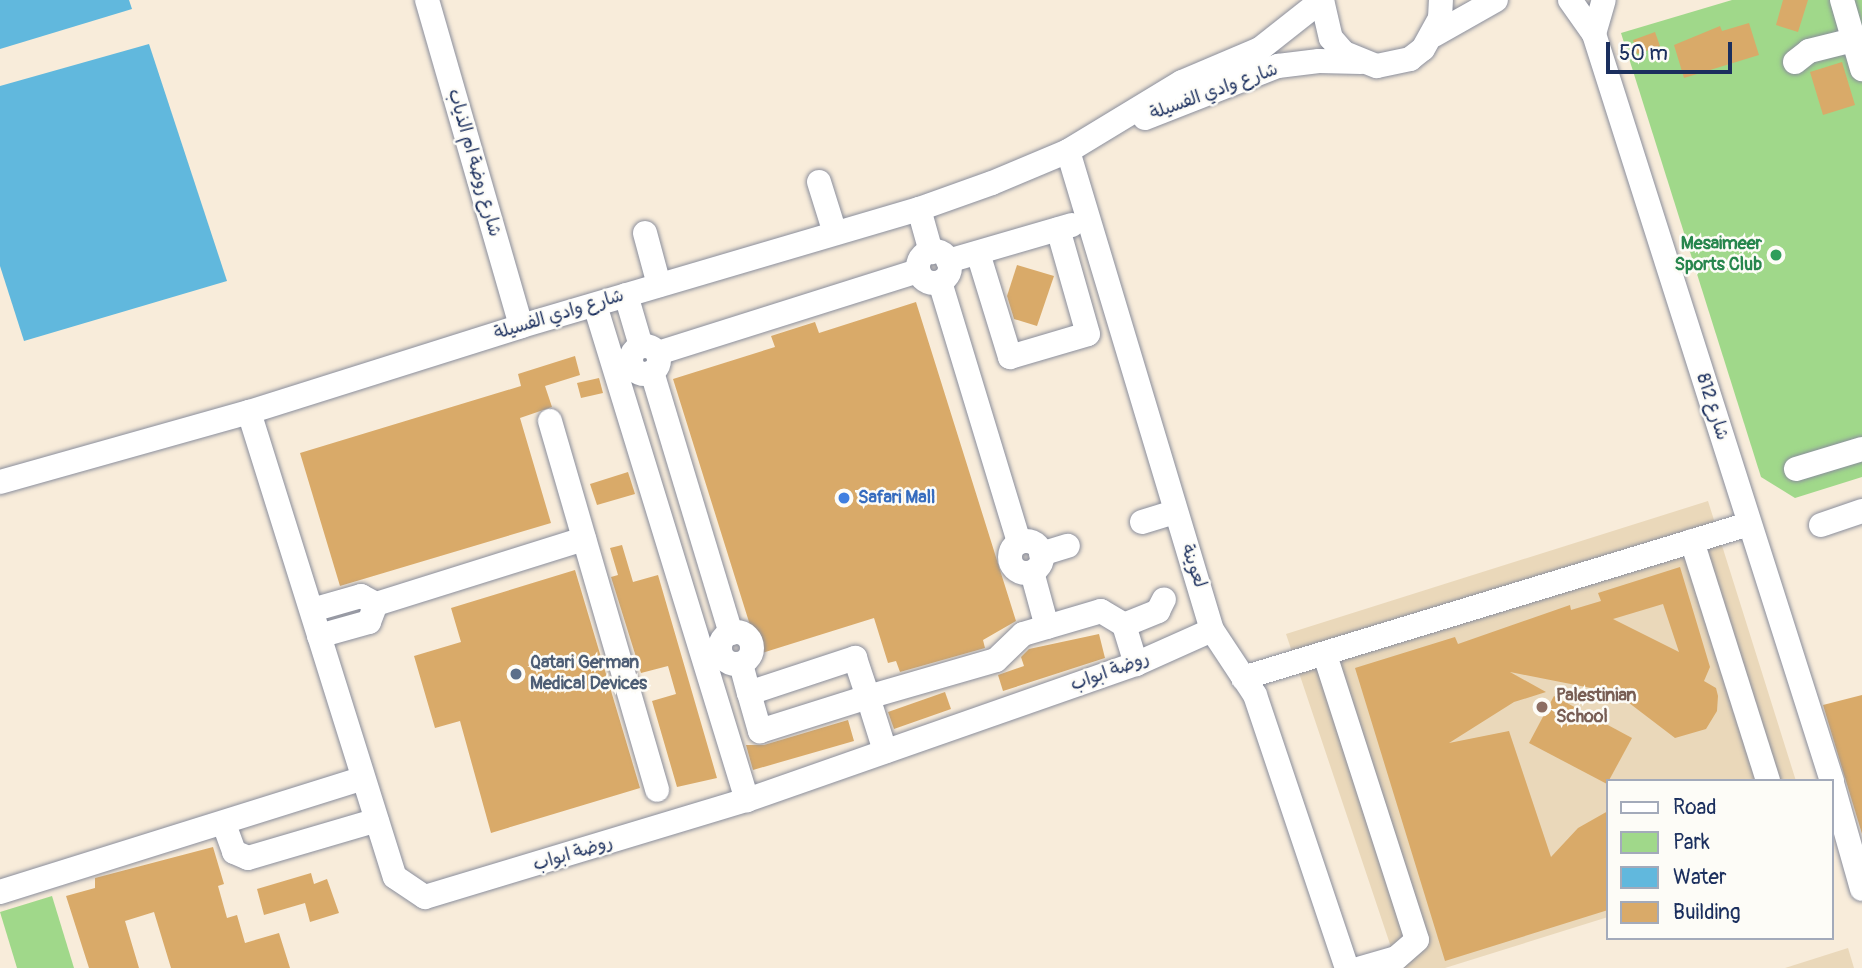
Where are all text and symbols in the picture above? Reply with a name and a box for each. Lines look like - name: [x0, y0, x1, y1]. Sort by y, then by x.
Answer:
- scale bar: [1610, 28, 1736, 72]
- text: 50 m: [1619, 40, 1668, 67]
- street label: شارع وادي الفسيلة: [1147, 59, 1281, 125]
- street label: شارع روضة ام الذياب: [443, 87, 505, 239]
- place label: Mesaimeer Sports Club: [1674, 234, 1762, 276]
- marker: Mesaimeer Sports Club: [1768, 247, 1784, 263]
- street label: شارع وادي الفسيلة: [491, 285, 627, 345]
- street label: شارع 812: [1691, 371, 1733, 443]
- place label: Safari Mall: [858, 487, 935, 509]
- marker: Safari Mall: [836, 490, 852, 506]
- street label: لعوينة: [1176, 541, 1210, 591]
- street label: روضة ابواب: [1068, 648, 1152, 696]
- place label: Qatari German Medical Devices: [530, 653, 647, 696]
- marker: Qatari German Medical Devices: [508, 666, 524, 682]
- place label: Palestinian School: [1556, 686, 1636, 728]
- marker: Palestinian School: [1534, 699, 1550, 715]
- legend: [1606, 779, 1834, 940]
- text: Road: [1673, 794, 1717, 821]
- text: Park: [1673, 829, 1710, 856]
- street label: روضة ابواب: [531, 832, 615, 876]
- text: Water: [1673, 864, 1726, 891]
- text: Building: [1673, 899, 1740, 926]

